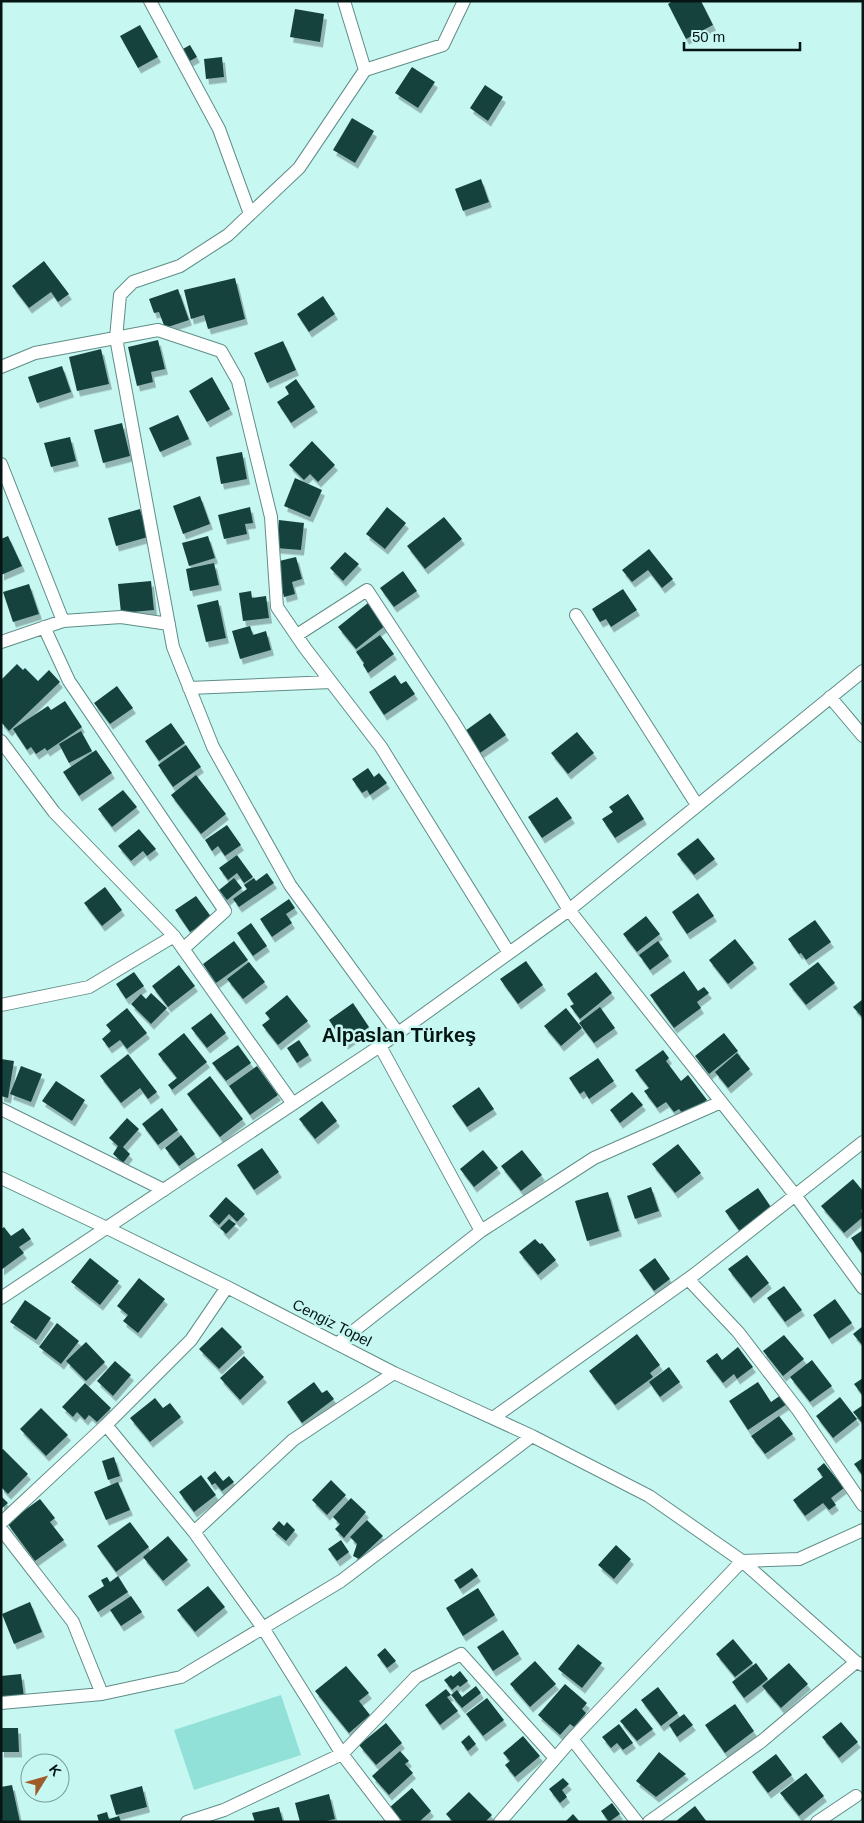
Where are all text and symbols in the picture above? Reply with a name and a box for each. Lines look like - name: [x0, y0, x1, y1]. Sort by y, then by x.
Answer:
- scale bar: [684, 20, 800, 52]
- text: 50 m: [692, 28, 725, 45]
- district label: Alpaslan Türkeş: [322, 1024, 476, 1046]
- street label: Cengiz Topel: [290, 1295, 375, 1350]
- north arrow: [20, 1753, 70, 1803]
- text: K: [46, 1761, 65, 1779]

